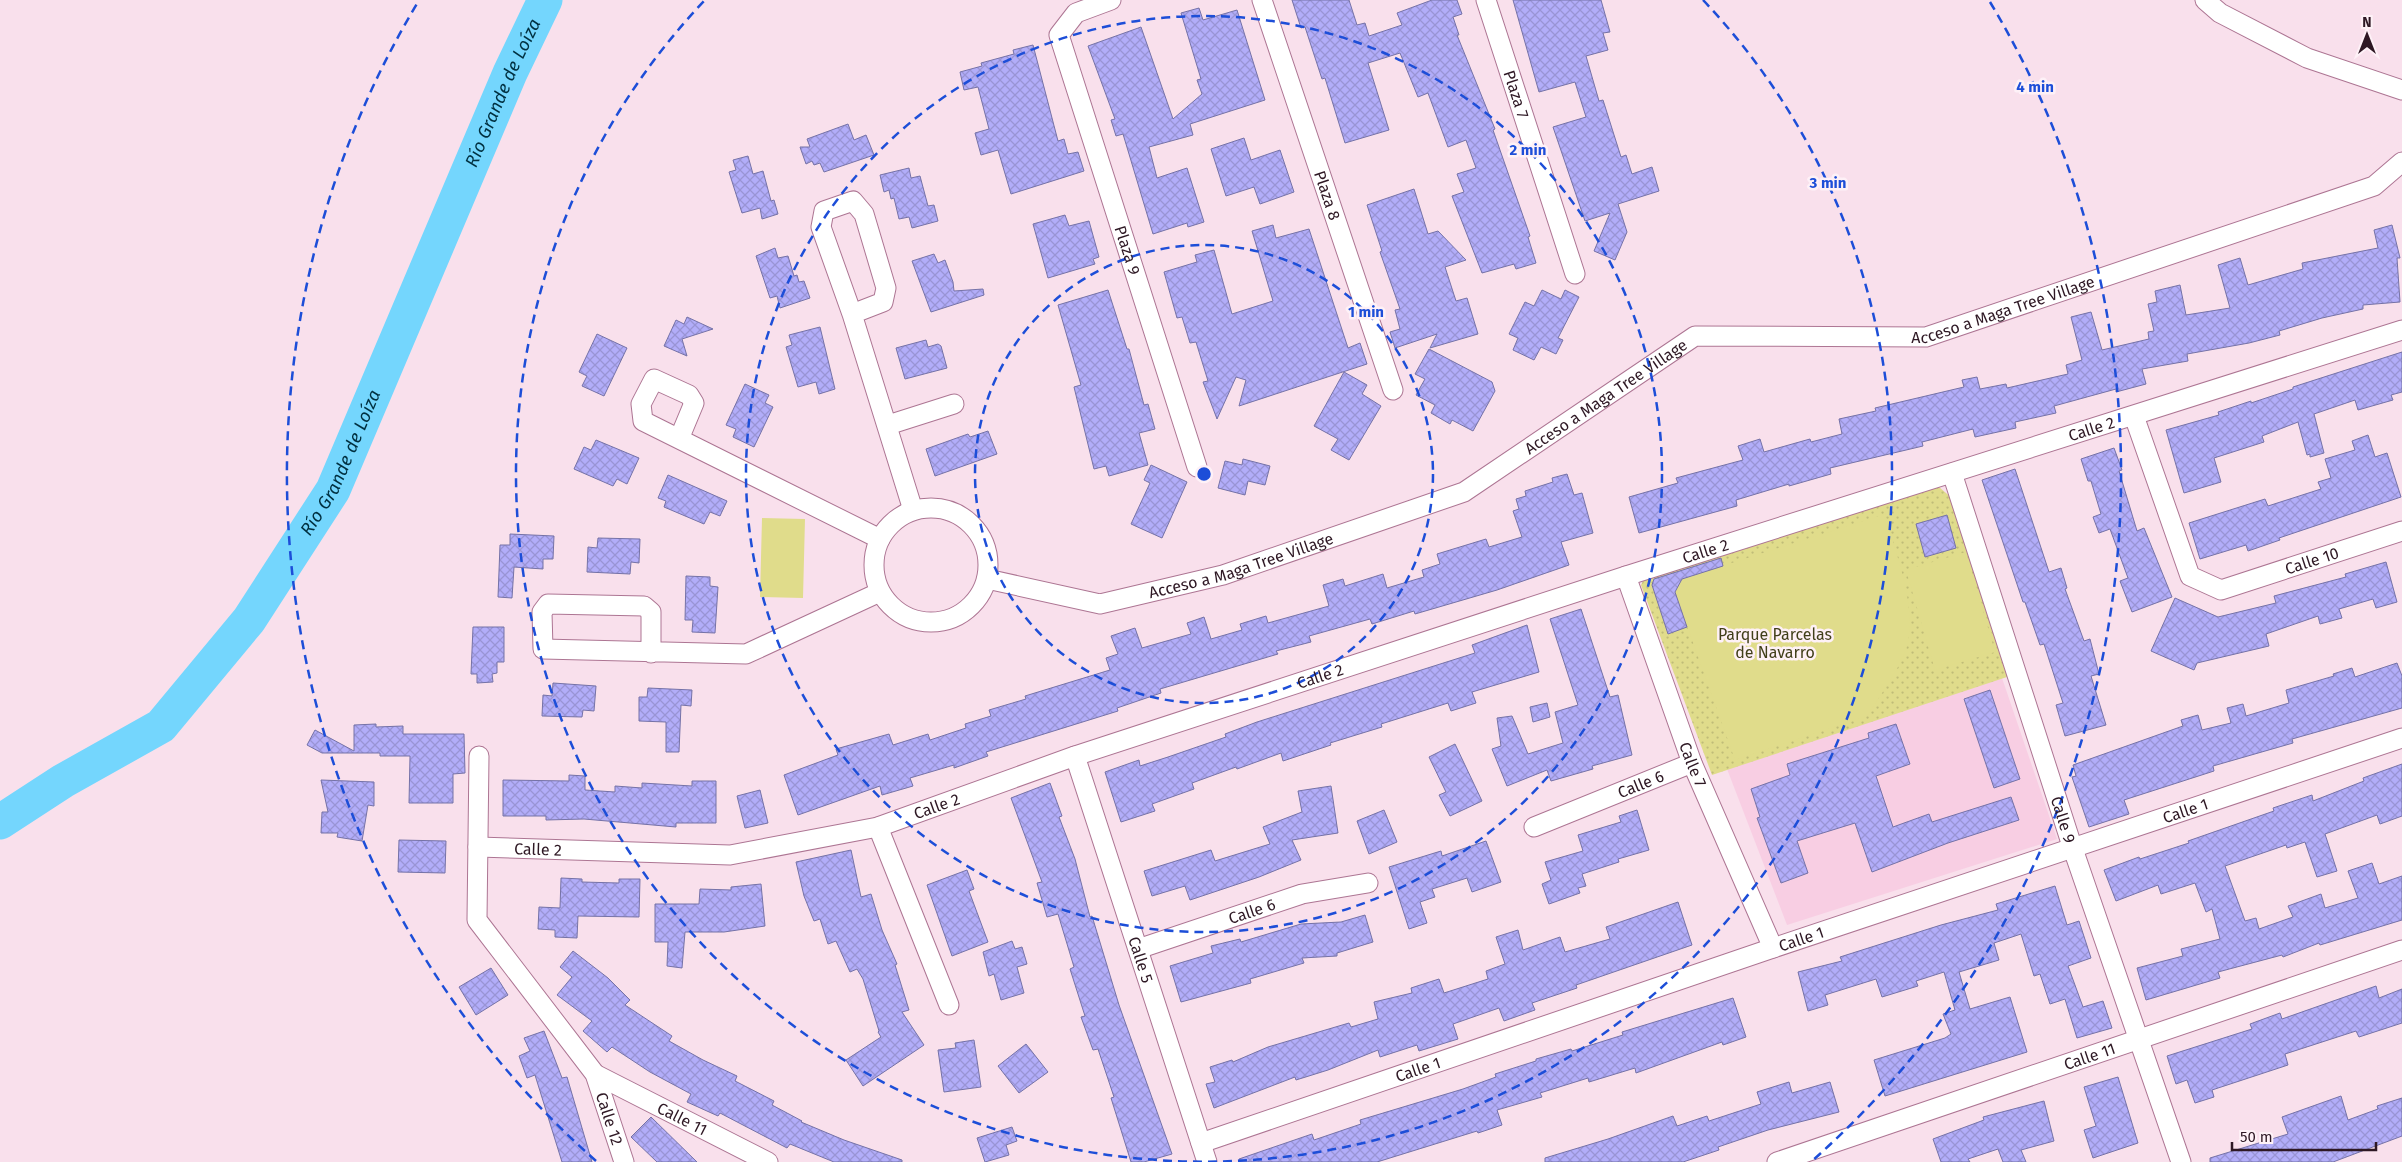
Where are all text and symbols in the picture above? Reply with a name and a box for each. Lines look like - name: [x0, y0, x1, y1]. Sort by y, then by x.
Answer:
- north arrow: [2342, 10, 2392, 60]
- text: N: [2362, 14, 2372, 31]
- water label: Río Grande de Loíza: [460, 15, 545, 170]
- street label: Plaza 7: [1500, 68, 1533, 121]
- text: 4 min: [2016, 78, 2054, 96]
- text: 2 min: [1510, 141, 1546, 159]
- street label: Plaza 8: [1310, 168, 1345, 223]
- text: 3 min: [1809, 174, 1846, 192]
- street label: Plaza 9: [1111, 223, 1144, 277]
- street label: Acceso a Maga Tree Village: [1911, 271, 2097, 347]
- text: 1 min: [1348, 303, 1384, 321]
- street label: Acceso a Maga Tree Village: [1521, 335, 1691, 458]
- water label: Río Grande de Loíza: [295, 386, 385, 540]
- street label: Calle 2: [2066, 412, 2117, 445]
- centre of rings: [1195, 465, 1213, 483]
- street label: Acceso a Maga Tree Village: [1147, 528, 1336, 602]
- street label: Calle 2: [1680, 535, 1731, 567]
- street label: Calle 10: [2282, 543, 2341, 578]
- park label: Parque Parcelas de Navarro: [1718, 625, 1832, 662]
- street label: Calle 2: [1295, 659, 1346, 692]
- street label: Calle 7: [1676, 739, 1711, 790]
- street label: Calle 6: [1615, 766, 1666, 802]
- street label: Calle 2: [911, 789, 962, 823]
- street label: Calle 9: [2047, 794, 2080, 845]
- street label: Calle 1: [2160, 794, 2210, 827]
- street label: Calle 2: [514, 839, 562, 859]
- street label: Calle 6: [1226, 894, 1278, 928]
- street label: Calle 1: [1776, 922, 1826, 955]
- street label: Calle 5: [1125, 934, 1158, 985]
- street label: Calle 11: [2061, 1038, 2118, 1074]
- street label: Calle 1: [1393, 1053, 1443, 1086]
- street label: Calle 12: [592, 1090, 627, 1148]
- street label: Calle 11: [654, 1098, 710, 1139]
- scale bar: [2232, 1120, 2376, 1152]
- text: 50 m: [2240, 1128, 2273, 1146]

